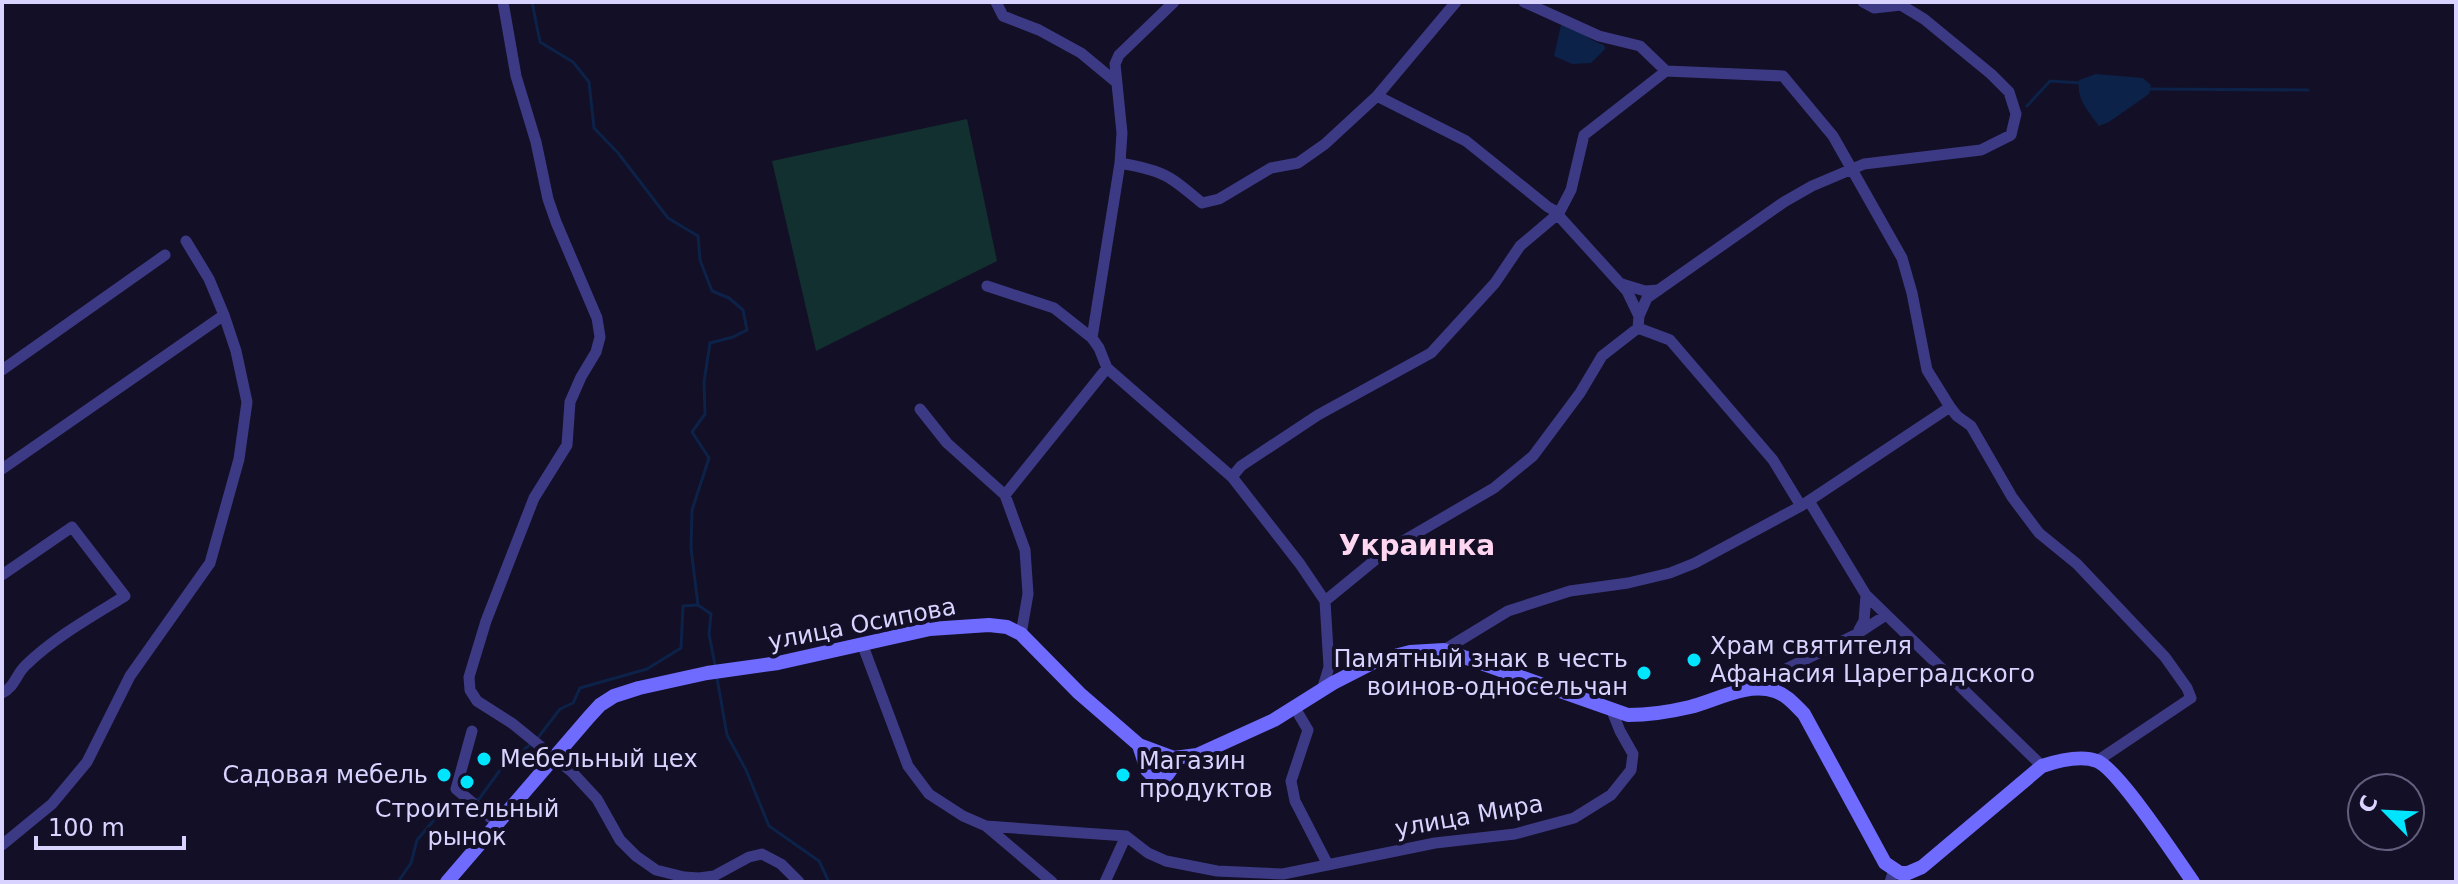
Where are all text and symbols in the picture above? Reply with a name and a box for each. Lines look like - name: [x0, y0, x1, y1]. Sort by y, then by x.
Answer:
- district label: Украинка: [1339, 529, 1495, 562]
- street label: улица Осипова: [766, 592, 958, 656]
- place label: Храм святителя Афанасия Цареградского: [1710, 632, 2035, 688]
- place label: Памятный знак в честь воинов-односельчан: [1334, 645, 1628, 701]
- marker: Храм святителя Афанасия Цареградского: [1685, 651, 1703, 669]
- marker: Памятный знак в честь воинов-односельчан: [1635, 664, 1653, 682]
- place label: Мебельный цех: [500, 745, 698, 773]
- place label: Магазин продуктов: [1139, 747, 1273, 803]
- marker: Мебельный цех: [475, 750, 493, 768]
- place label: Садовая мебель: [222, 761, 428, 789]
- marker: Садовая мебель: [435, 766, 453, 784]
- marker: Магазин продуктов: [1114, 766, 1132, 784]
- north arrow: [2346, 772, 2426, 852]
- marker: Строительный рынок: [458, 773, 476, 791]
- street label: улица Мира: [1393, 789, 1545, 843]
- text: С: [2353, 792, 2383, 817]
- place label: Строительный рынок: [375, 795, 559, 851]
- scale bar: [36, 800, 184, 850]
- text: 100 m: [48, 814, 125, 842]

